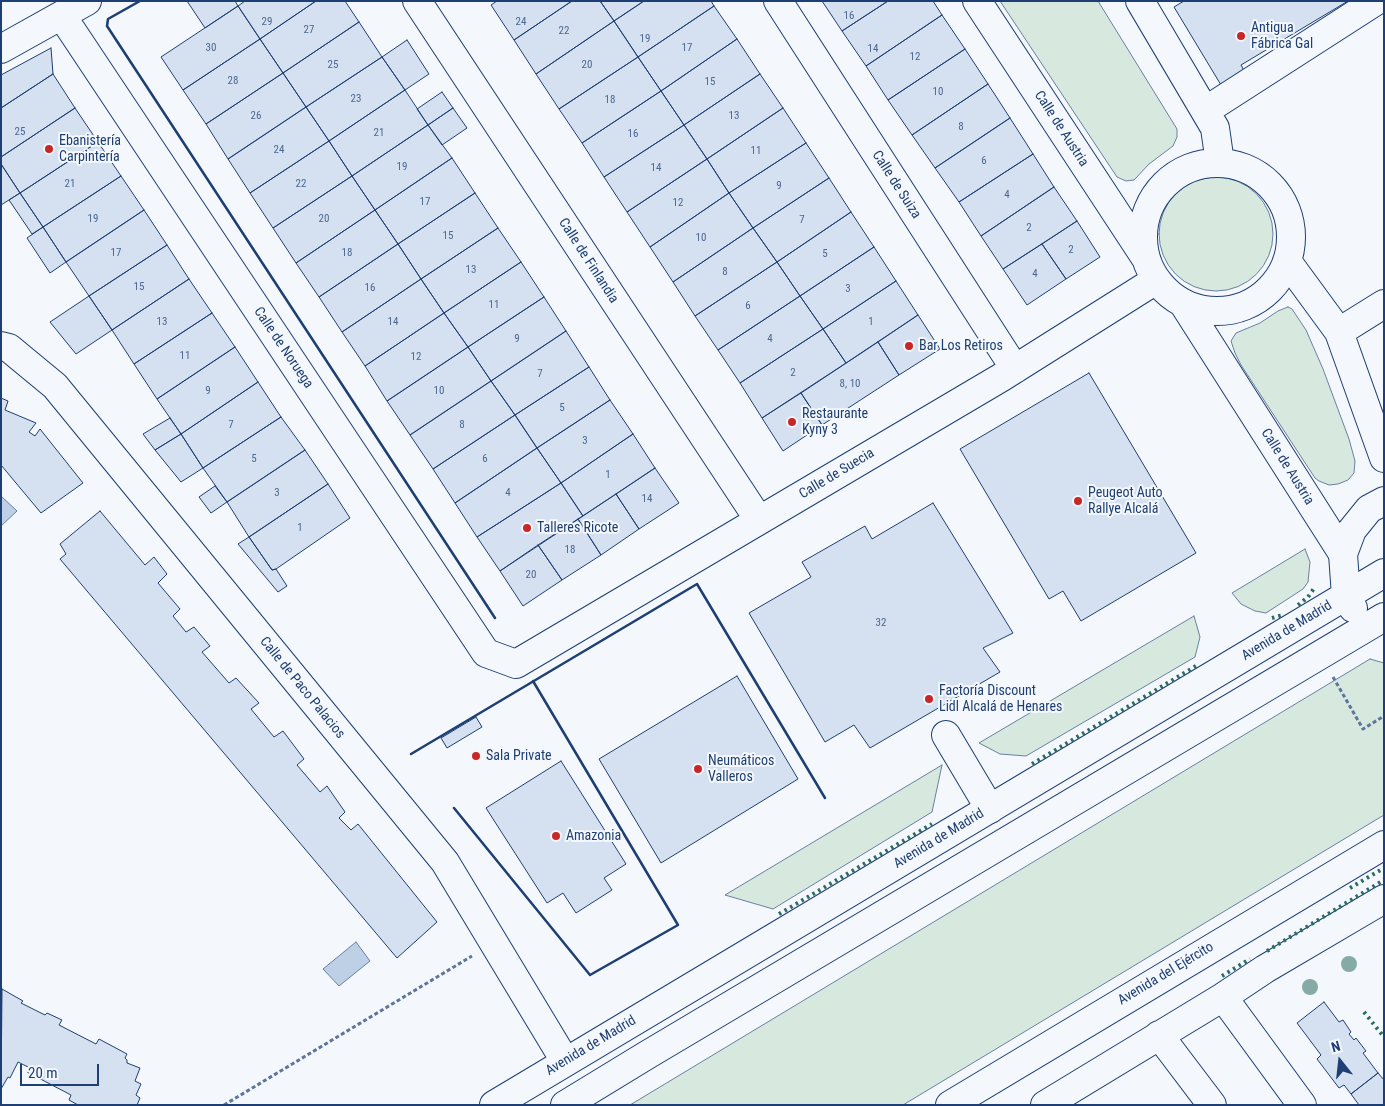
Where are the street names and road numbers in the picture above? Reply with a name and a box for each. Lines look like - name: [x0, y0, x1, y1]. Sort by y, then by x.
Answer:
- street label: Calle de Austria: [1030, 88, 1092, 170]
- street label: Calle de Suiza: [868, 148, 924, 222]
- street label: Calle de Finlandia: [554, 215, 622, 307]
- street label: Calle de Noruega: [250, 304, 316, 392]
- street label: Calle de Austria: [1257, 426, 1317, 508]
- street label: Calle de Suecia: [796, 445, 878, 503]
- street label: Avenida de Madrid: [1239, 597, 1335, 665]
- street label: Calle de Paco Palacios: [256, 634, 348, 742]
- street label: Avenida de Madrid: [891, 805, 987, 873]
- street label: Avenida del Ejército: [1115, 939, 1217, 1009]
- street label: Avenida de Madrid: [543, 1012, 639, 1080]

